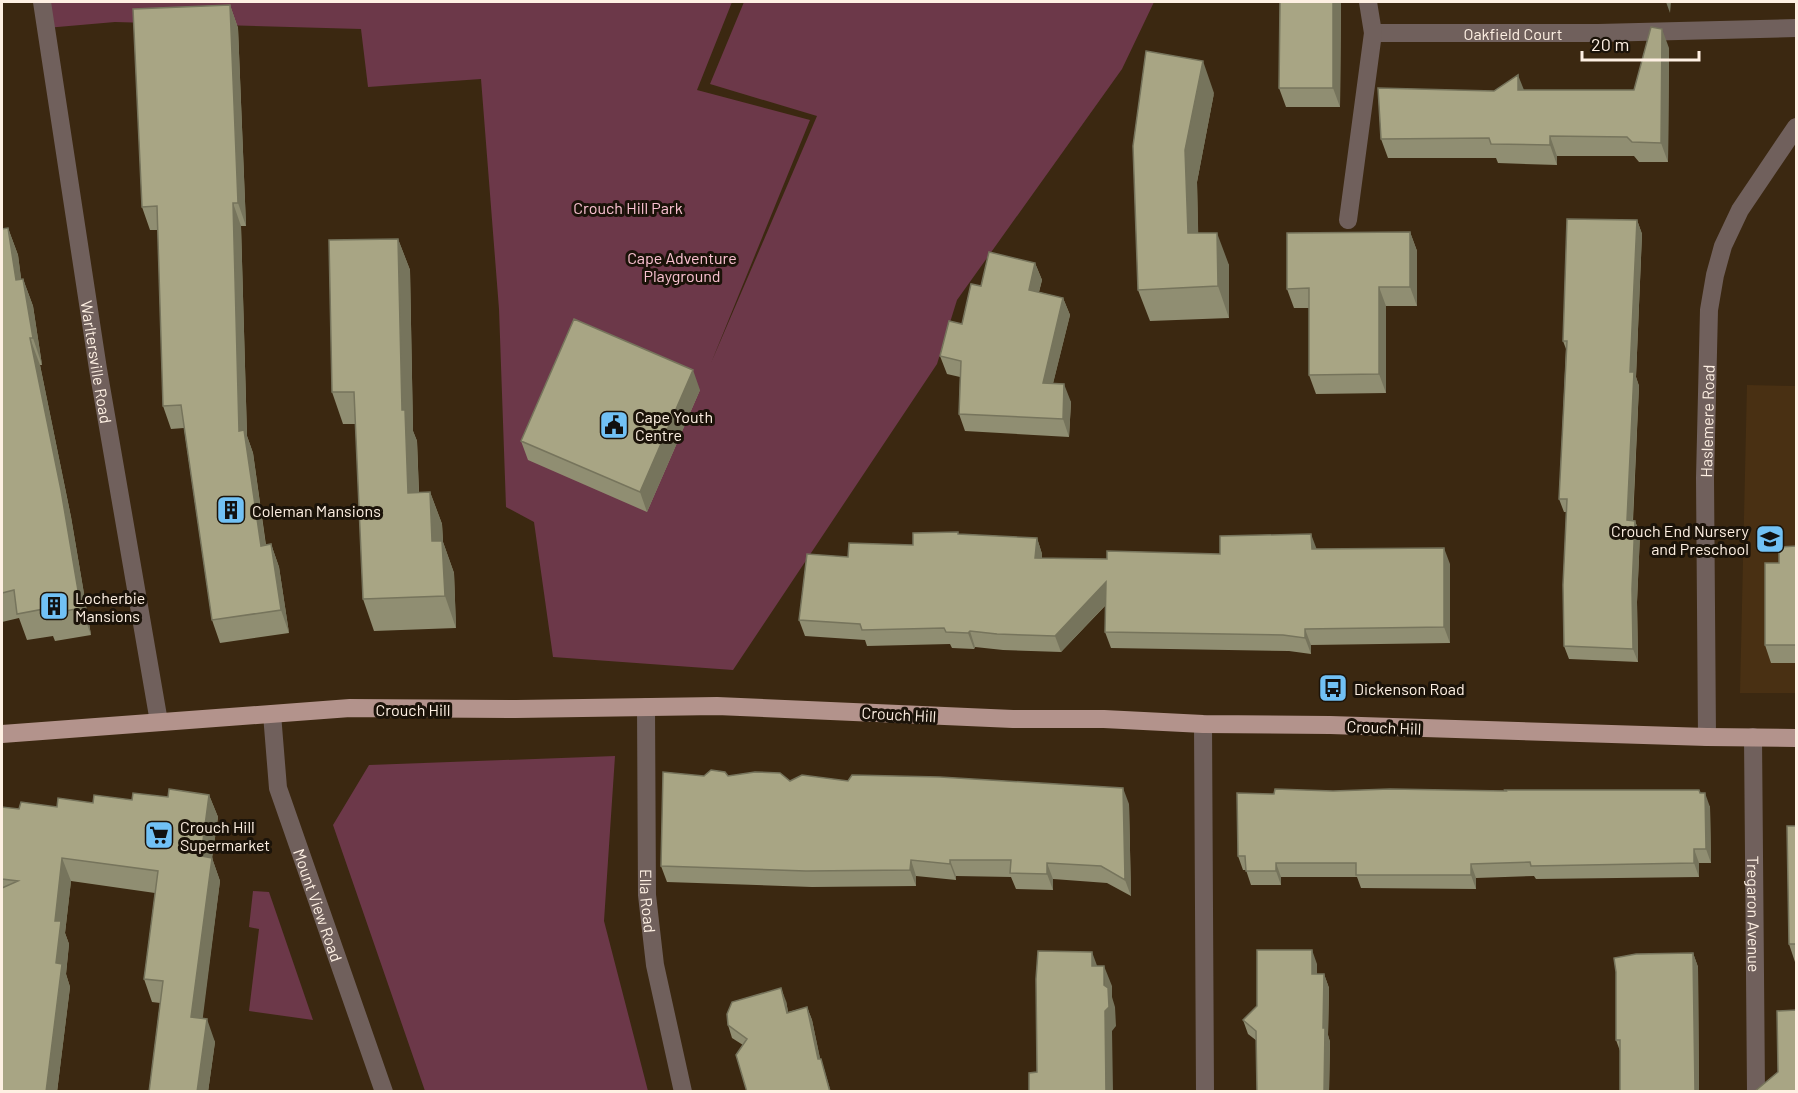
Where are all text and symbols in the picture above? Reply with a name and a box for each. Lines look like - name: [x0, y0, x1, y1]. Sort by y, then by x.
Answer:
- street label: Oakfield Court: [1464, 24, 1562, 43]
- scale bar: [1582, 24, 1699, 62]
- text: 20 m: [1591, 33, 1629, 55]
- park label: Crouch Hill Park: [573, 198, 683, 217]
- park label: Cape Adventure Playground: [627, 248, 737, 285]
- street label: Warltersville Road: [78, 299, 117, 425]
- street label: Haslemere Road: [1696, 364, 1717, 478]
- place label: Cape Youth Centre: [635, 407, 713, 444]
- public building icon: Cape Youth Centre: [598, 409, 630, 441]
- building icon: Coleman Mansions: [215, 494, 247, 526]
- place label: Coleman Mansions: [252, 501, 381, 520]
- place label: Crouch End Nursery and Preschool: [1611, 521, 1750, 558]
- school or university icon: Crouch End Nursery and Preschool: [1754, 523, 1786, 555]
- place label: Locherbie Mansions: [75, 588, 145, 625]
- building icon: Locherbie Mansions: [38, 590, 70, 622]
- bus stop icon: Dickenson Road: [1317, 672, 1349, 704]
- place label: Dickenson Road: [1354, 679, 1465, 698]
- street label: Crouch Hill: [376, 700, 450, 719]
- street label: Crouch Hill: [861, 703, 937, 725]
- street label: Crouch Hill: [1346, 716, 1422, 738]
- place label: Crouch Hill Supermarket: [180, 817, 270, 854]
- supermarket icon: Crouch Hill Supermarket: [143, 819, 175, 851]
- street label: Mount View Road: [290, 846, 347, 964]
- street label: Tregaron Avenue: [1745, 856, 1764, 972]
- street label: Ella Road: [637, 869, 661, 934]

